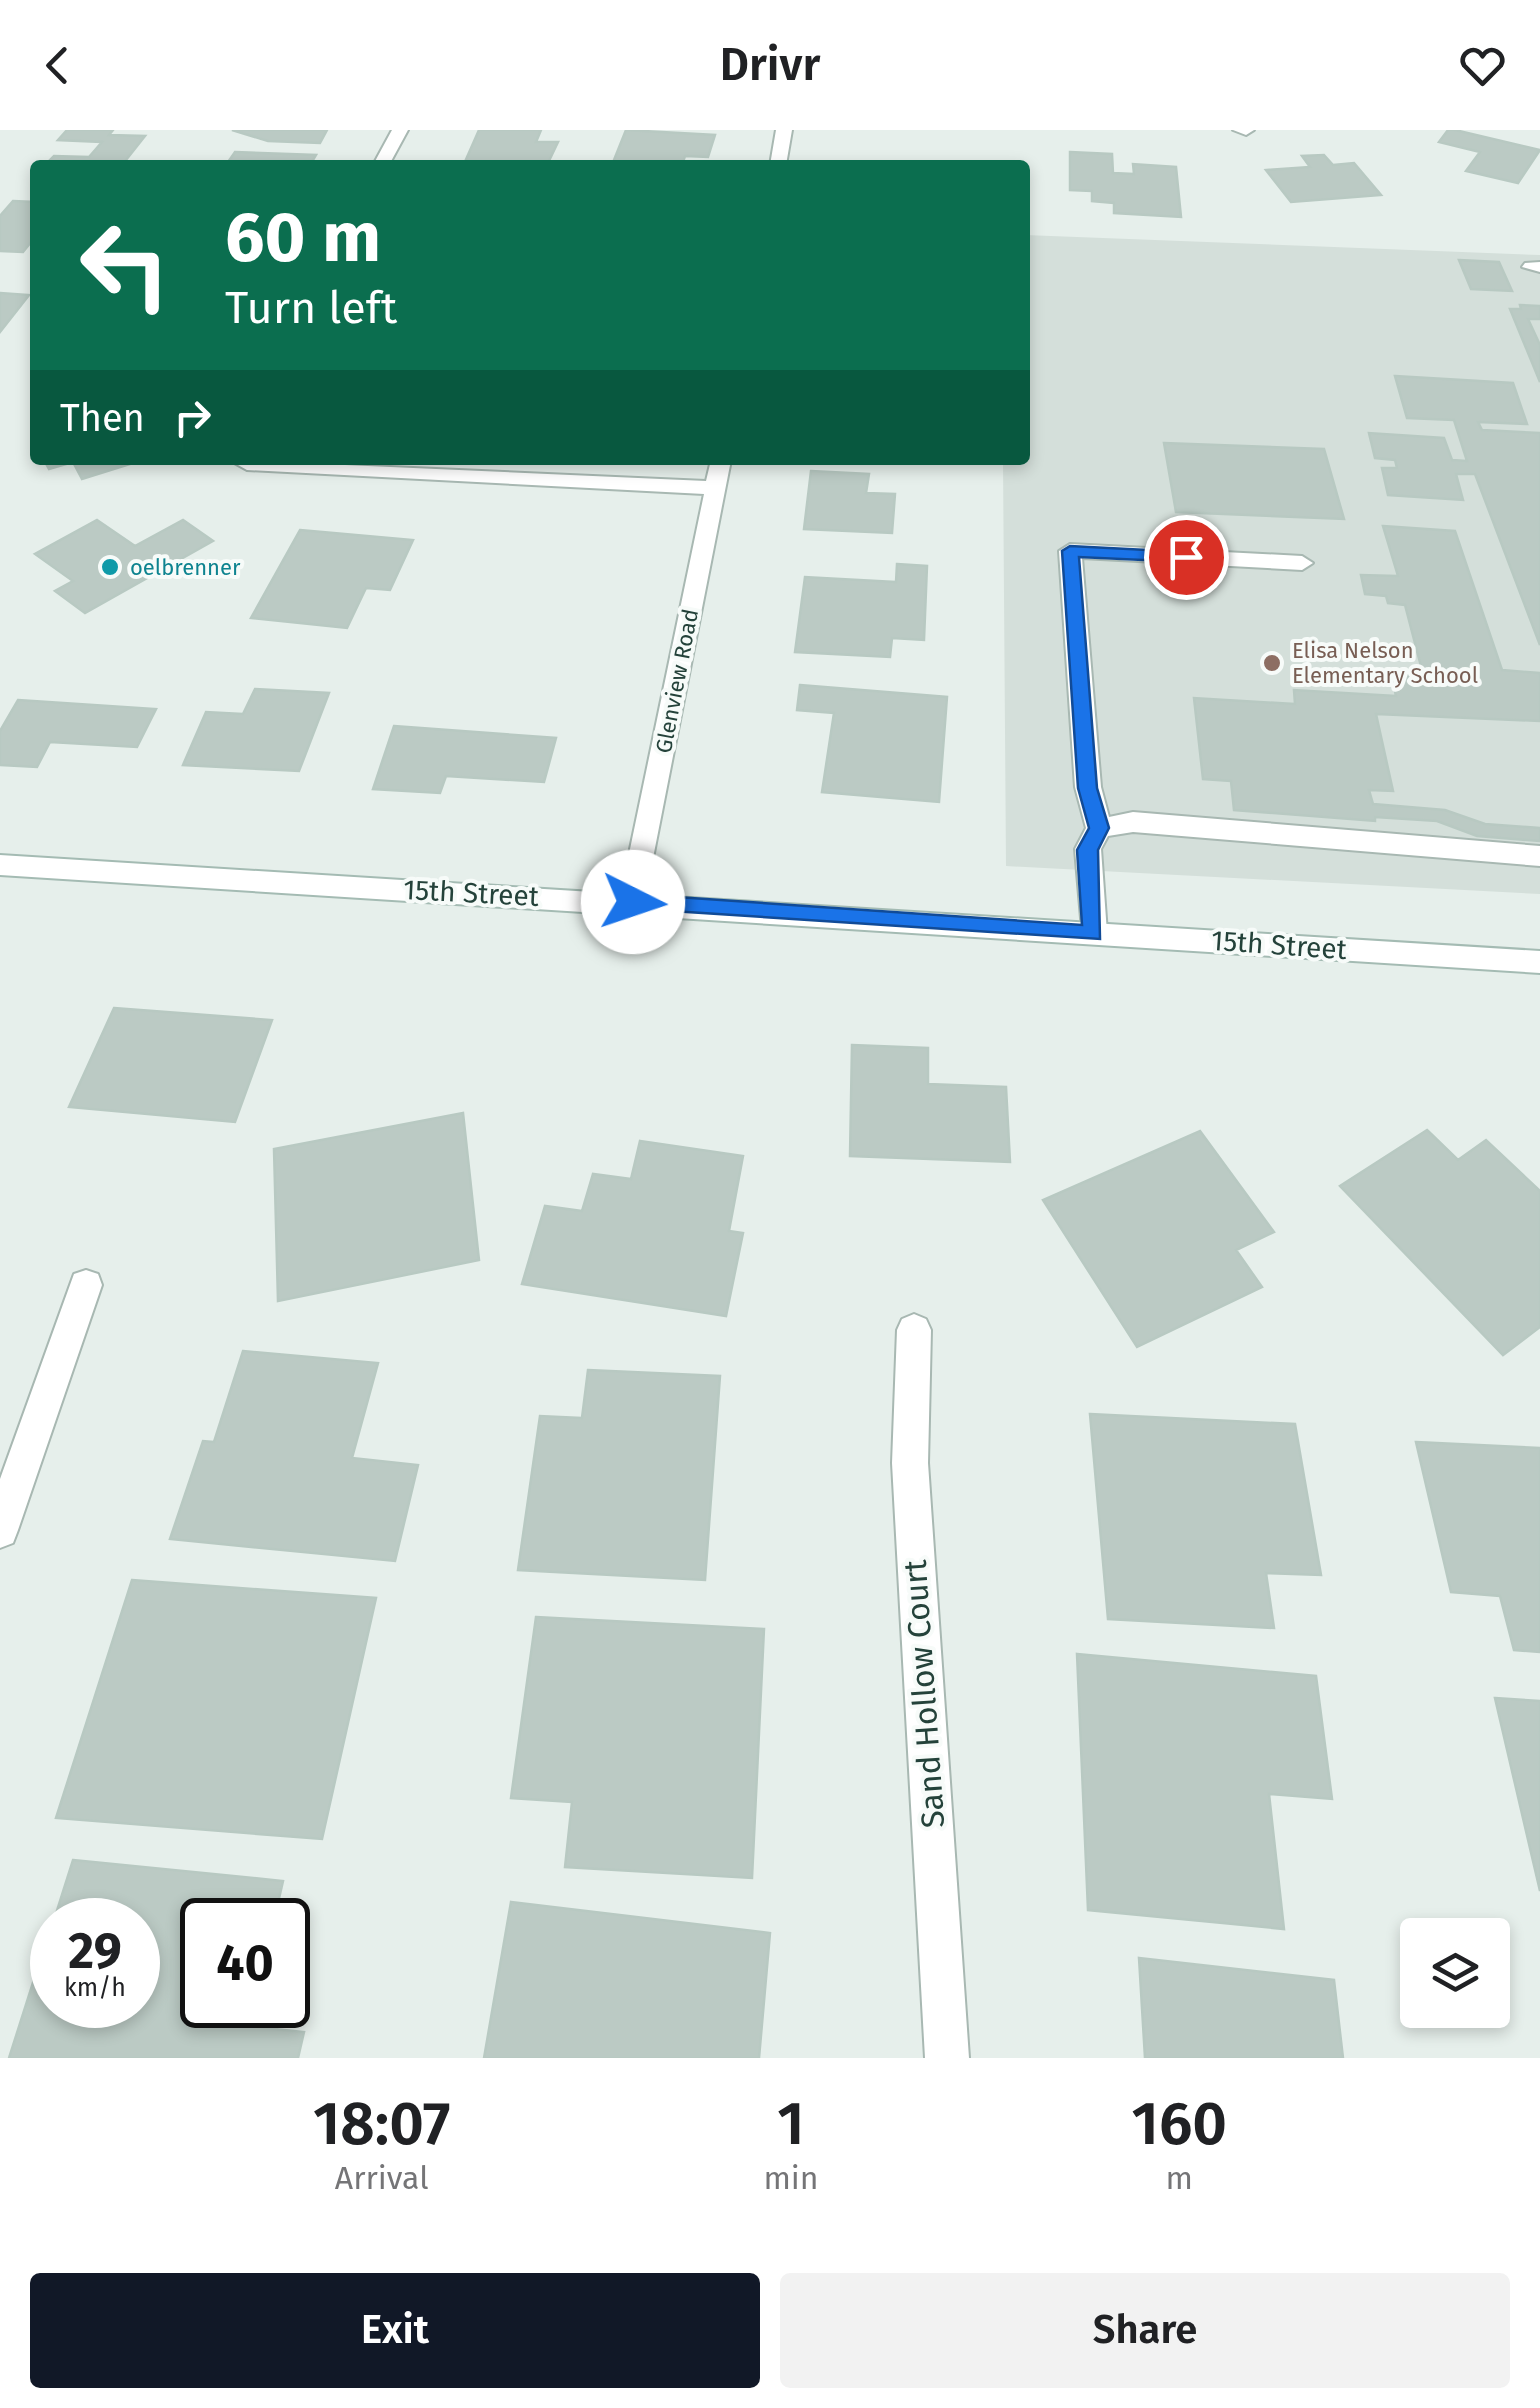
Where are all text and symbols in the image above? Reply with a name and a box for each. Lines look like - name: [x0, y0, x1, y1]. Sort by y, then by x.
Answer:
- icon: back: [30, 38, 85, 93]
- text: Drivr: [720, 38, 820, 92]
- icon: heart: [1455, 38, 1510, 93]
- text: 60 m: [225, 196, 381, 280]
- icon: left: [60, 200, 190, 330]
- text: Turn left: [225, 281, 397, 335]
- icon: right: [165, 390, 220, 445]
- text: Then: [60, 395, 145, 441]
- pin: [1144, 515, 1229, 600]
- icon: arrive: [1159, 530, 1214, 585]
- place label: oelbrenner: [130, 554, 241, 581]
- marker: oelbrenner: [99, 556, 121, 578]
- street label: Glenview Road: [650, 607, 704, 755]
- place label: Elisa Nelson Elementary School: [1292, 637, 1478, 689]
- marker: Elisa Nelson Elementary School: [1261, 652, 1283, 674]
- position arrow: [581, 850, 685, 954]
- street label: 15th Street: [402, 873, 541, 913]
- street label: 15th Street: [1210, 924, 1349, 966]
- street label: Sand Hollow Court: [896, 1558, 952, 1829]
- speed limit sign: 40: [180, 1898, 310, 2028]
- map controls: [1400, 1918, 1510, 2028]
- button: layers: [1400, 1918, 1510, 2028]
- text: 29: [68, 1921, 122, 1981]
- text: km/h: [64, 1973, 126, 2003]
- text: 18:07: [313, 2088, 450, 2160]
- text: 1: [777, 2088, 805, 2160]
- text: 160: [1132, 2088, 1227, 2160]
- text: Arrival: [335, 2159, 429, 2197]
- text: min: [763, 2159, 819, 2197]
- text: m: [1166, 2159, 1193, 2197]
- button: Exit: [30, 2273, 760, 2388]
- button: Share: [780, 2273, 1510, 2388]

